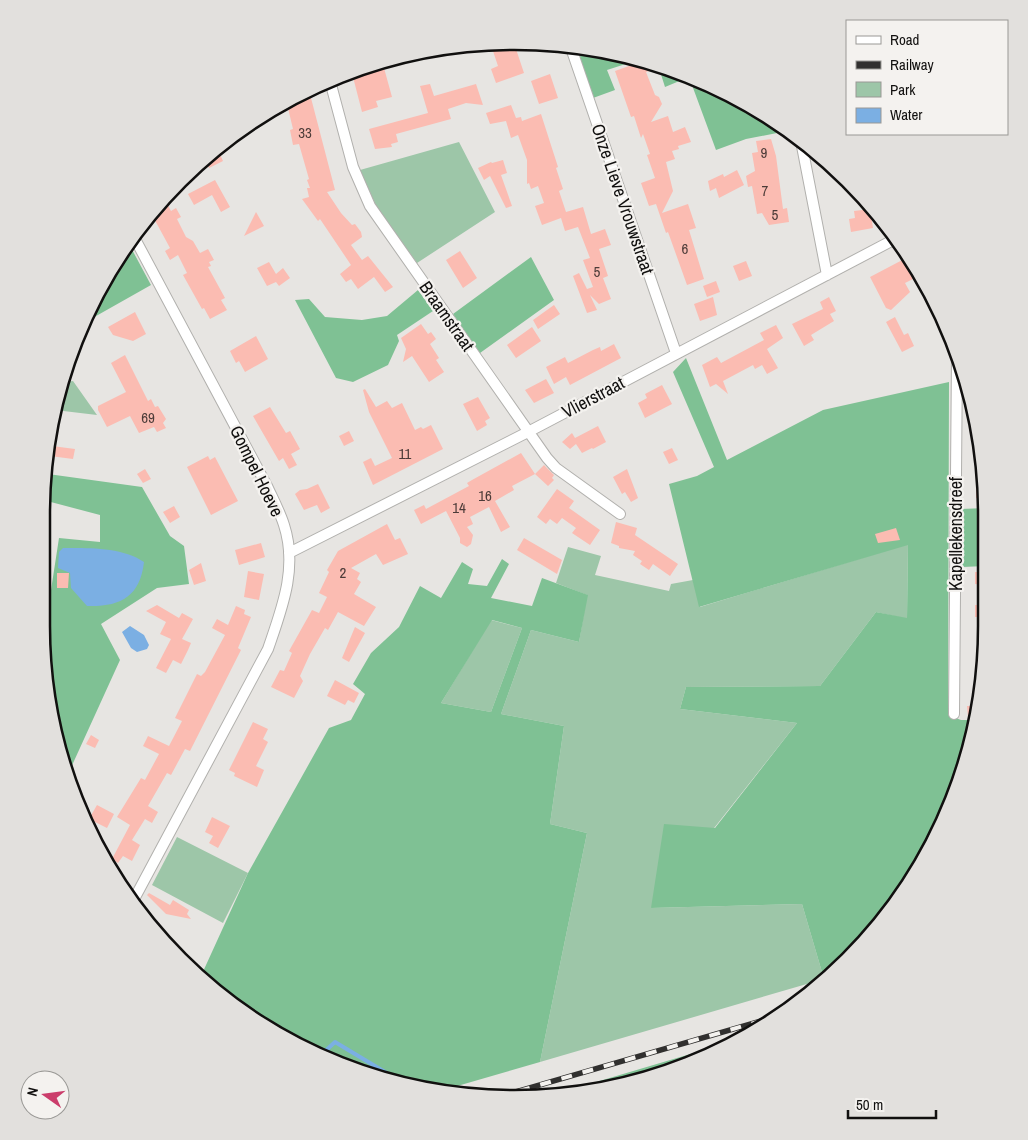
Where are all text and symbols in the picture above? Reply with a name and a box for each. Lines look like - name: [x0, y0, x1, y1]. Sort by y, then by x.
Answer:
- legend: [846, 20, 1008, 135]
- text: Road: [890, 29, 919, 50]
- text: Railway: [890, 54, 935, 75]
- text: Park: [890, 79, 916, 100]
- text: Water: [890, 104, 922, 125]
- street label: Onze Lieve Vrouwstraat: [585, 120, 661, 278]
- house number: 33: [298, 122, 312, 143]
- house number: 9: [761, 142, 768, 163]
- house number: 7: [762, 180, 769, 201]
- house number: 5: [772, 204, 779, 225]
- house number: 6: [682, 238, 689, 259]
- house number: 5: [594, 261, 601, 282]
- street label: Braamstraat: [414, 276, 480, 356]
- street label: Vlierstraat: [557, 370, 629, 424]
- house number: 69: [141, 407, 155, 428]
- street label: Gompel Hoeve: [224, 421, 290, 521]
- house number: 11: [399, 443, 412, 464]
- street label: Kapellekensdreef: [943, 476, 968, 591]
- house number: 16: [478, 485, 492, 506]
- house number: 14: [452, 497, 466, 518]
- house number: 2: [340, 562, 347, 583]
- north arrow: [20, 1070, 70, 1120]
- text: N: [23, 1086, 42, 1098]
- scale bar: [848, 1088, 936, 1120]
- text: 50 m: [856, 1094, 883, 1115]

